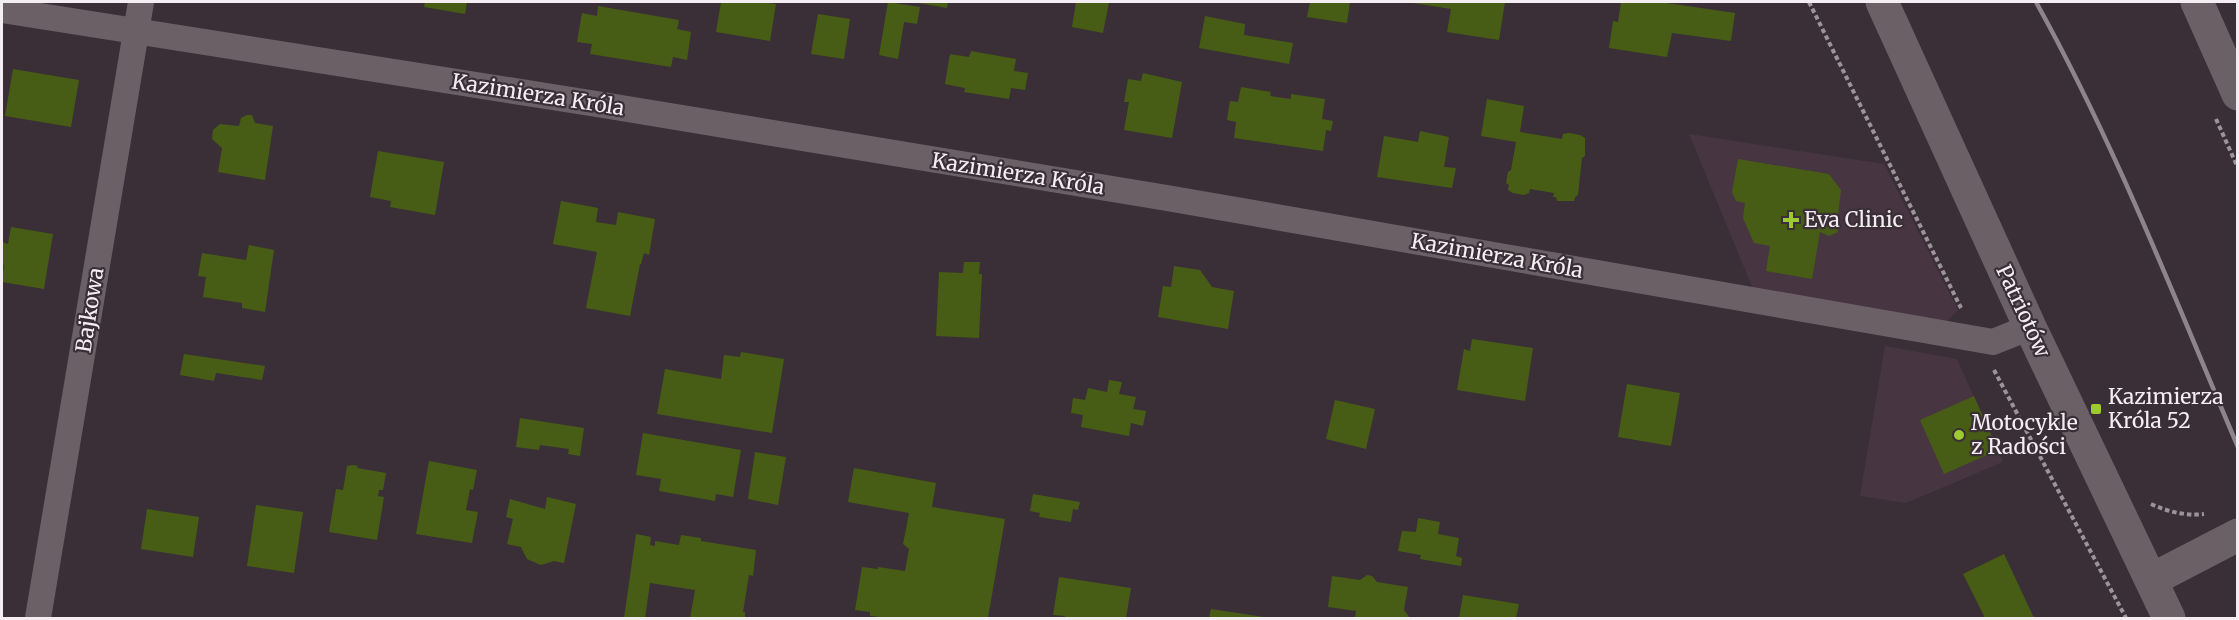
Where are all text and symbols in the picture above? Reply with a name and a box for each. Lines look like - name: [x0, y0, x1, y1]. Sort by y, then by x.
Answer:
- street label: Kazimierza Króla: [450, 68, 626, 121]
- street label: Kazimierza Króla: [930, 147, 1106, 200]
- place label: Eva Clinic: [1804, 206, 1903, 233]
- marker: Eva Clinic: [1782, 211, 1800, 229]
- street label: Kazimierza Króla: [1409, 227, 1585, 284]
- street label: Patriotów: [1990, 260, 2057, 361]
- street label: Bajkowa: [69, 266, 110, 354]
- place label: Kazimierza Króla 52: [2108, 383, 2224, 434]
- marker: Kazimierza Króla 52: [2089, 402, 2103, 416]
- place label: Motocykle z Radości: [1971, 409, 2078, 460]
- marker: Motocykle z Radości: [1952, 428, 1966, 442]

